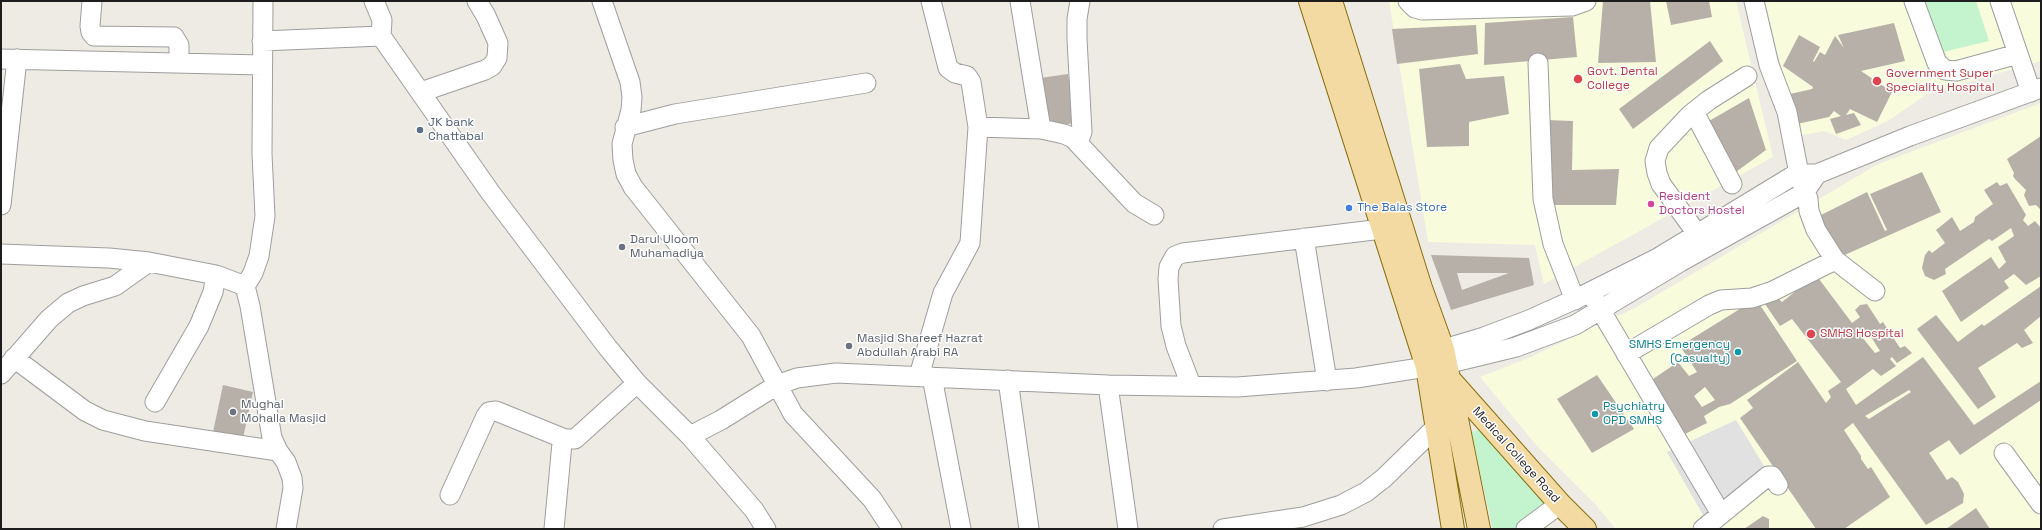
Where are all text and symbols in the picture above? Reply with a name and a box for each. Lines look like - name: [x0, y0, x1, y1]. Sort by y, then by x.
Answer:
- place label: Govt. Dental College: [1587, 65, 1658, 93]
- place label: Government Super Speciality Hospital: [1886, 67, 1995, 95]
- marker: Govt. Dental College: [1572, 73, 1584, 85]
- marker: Government Super Speciality Hospital: [1871, 75, 1883, 87]
- place label: JK bank Chattabal: [428, 116, 484, 144]
- marker: JK bank Chattabal: [415, 125, 425, 135]
- place label: Resident Doctors Hostel: [1659, 190, 1745, 218]
- marker: Resident Doctors Hostel: [1646, 199, 1656, 209]
- place label: The Balas Store: [1357, 201, 1447, 215]
- marker: The Balas Store: [1344, 203, 1354, 213]
- place label: Darul Uloom Muhamadiya: [630, 233, 704, 261]
- marker: Darul Uloom Muhamadiya: [617, 242, 627, 252]
- place label: SMHS Hospital: [1820, 327, 1904, 341]
- marker: SMHS Hospital: [1805, 328, 1817, 340]
- place label: Masjid Shareef Hazrat Abdullah Arabi RA: [857, 332, 983, 360]
- place label: SMHS Emergency (Casualty): [1629, 338, 1730, 366]
- marker: Masjid Shareef Hazrat Abdullah Arabi RA: [844, 341, 854, 351]
- marker: SMHS Emergency (Casualty): [1733, 347, 1743, 357]
- place label: Mughal Mohalla Masjid: [241, 398, 326, 426]
- place label: Psychiatry OPD SMHS: [1603, 400, 1665, 428]
- street label: Medical College Road: [1469, 404, 1563, 506]
- marker: Mughal Mohalla Masjid: [228, 407, 238, 417]
- marker: Psychiatry OPD SMHS: [1590, 409, 1600, 419]

